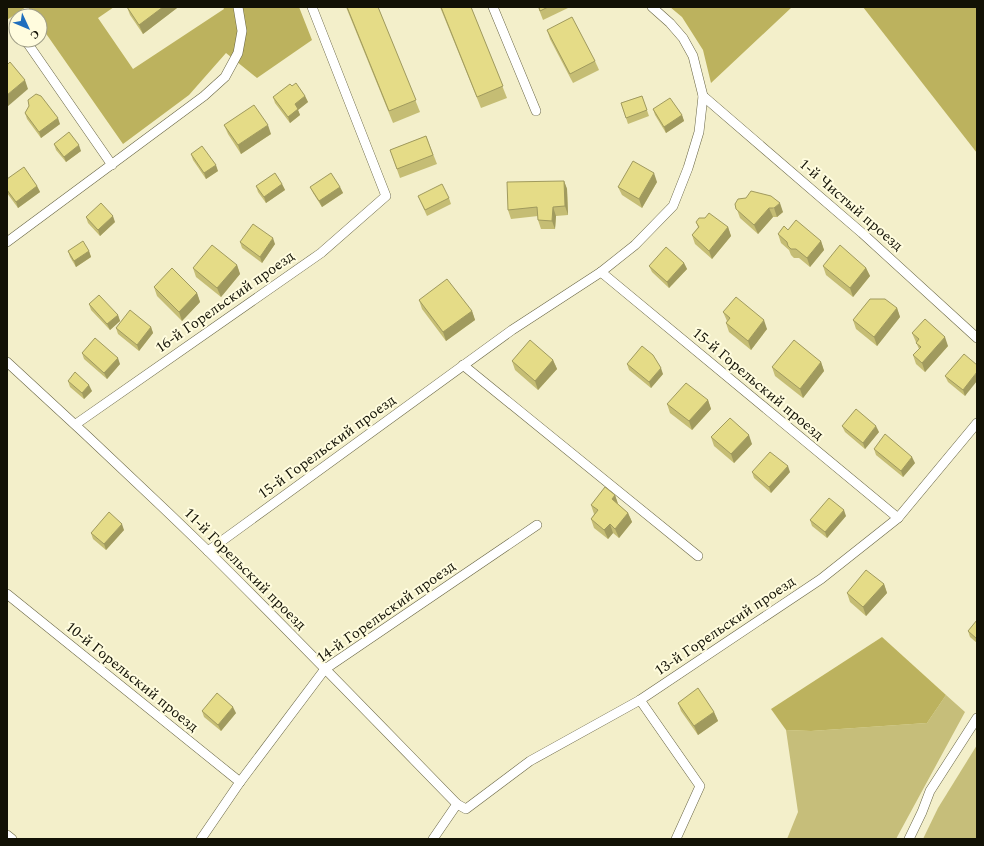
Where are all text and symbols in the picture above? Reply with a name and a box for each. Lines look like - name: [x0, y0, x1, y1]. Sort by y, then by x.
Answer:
- north arrow: [8, 8, 48, 48]
- text: С: [26, 26, 44, 43]
- street label: 1-й Чистый проезд: [794, 153, 908, 257]
- street label: 16-й Горельский проезд: [151, 245, 299, 359]
- street label: 15-й Горельский проезд: [687, 322, 829, 446]
- street label: 15-й Горельский проезд: [253, 389, 401, 505]
- street label: 11-й Горельский проезд: [178, 502, 312, 636]
- street label: 14-й Горельский проезд: [312, 555, 460, 669]
- street label: 13-й Горельский проезд: [650, 570, 800, 682]
- street label: 10-й Горельский проезд: [60, 616, 204, 738]

